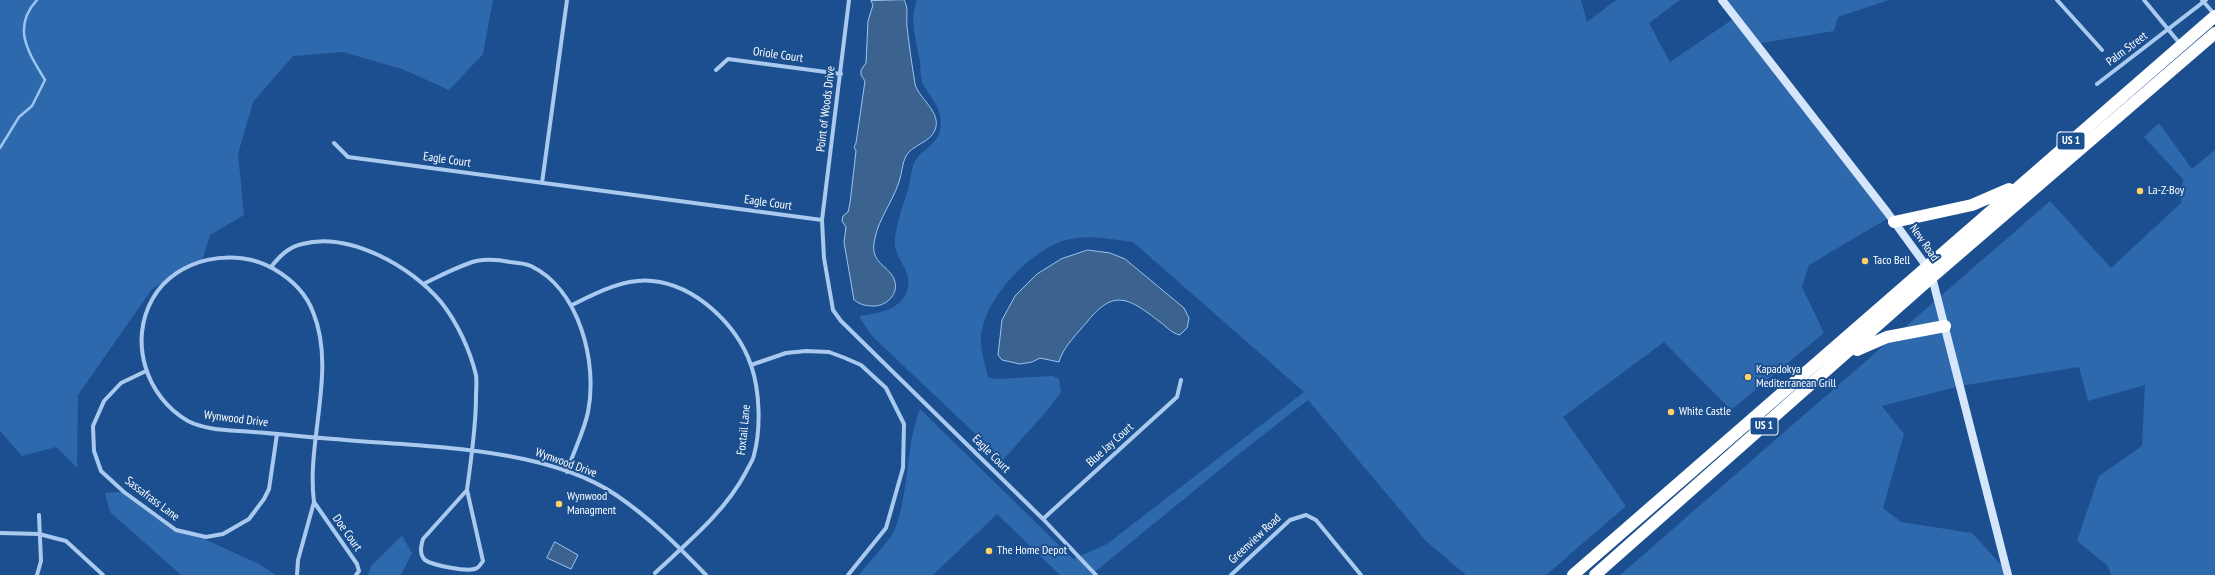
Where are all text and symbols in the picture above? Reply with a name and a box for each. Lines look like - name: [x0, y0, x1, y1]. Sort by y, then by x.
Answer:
- street label: Palm Street: [2104, 29, 2150, 69]
- street label: Oriole Court: [752, 44, 804, 66]
- street label: Point of Woods Drive: [814, 65, 838, 153]
- road number: US 1: [2057, 132, 2085, 150]
- street label: Eagle Court: [422, 150, 472, 170]
- place label: La-Z-Boy: [2148, 184, 2184, 198]
- marker: La-Z-Boy: [2135, 186, 2145, 196]
- street label: Eagle Court: [743, 193, 793, 213]
- street label: New Road: [1906, 222, 1942, 264]
- place label: Taco Bell: [1873, 254, 1910, 268]
- marker: Taco Bell: [1860, 256, 1870, 266]
- place label: Kapadokya Mediterranean Grill: [1756, 363, 1836, 391]
- marker: Kapadokya Mediterranean Grill: [1743, 372, 1753, 382]
- street label: Foxtail Lane: [734, 404, 754, 456]
- place label: White Castle: [1679, 405, 1731, 419]
- marker: White Castle: [1666, 407, 1676, 417]
- street label: Wynwood Drive: [203, 408, 269, 430]
- road number: US 1: [1750, 417, 1778, 435]
- street label: Blue Jay Court: [1084, 420, 1136, 470]
- street label: Eagle Court: [969, 432, 1013, 476]
- street label: Wynwood Drive: [533, 445, 599, 481]
- street label: Sassafrass Lane: [122, 474, 182, 524]
- place label: Wynwood Managment: [567, 490, 616, 518]
- marker: Wynwood Managment: [554, 499, 564, 509]
- street label: Greenview Road: [1226, 511, 1284, 567]
- street label: Doe Court: [329, 512, 365, 554]
- place label: The Home Depot: [997, 544, 1067, 558]
- marker: The Home Depot: [984, 546, 994, 556]

